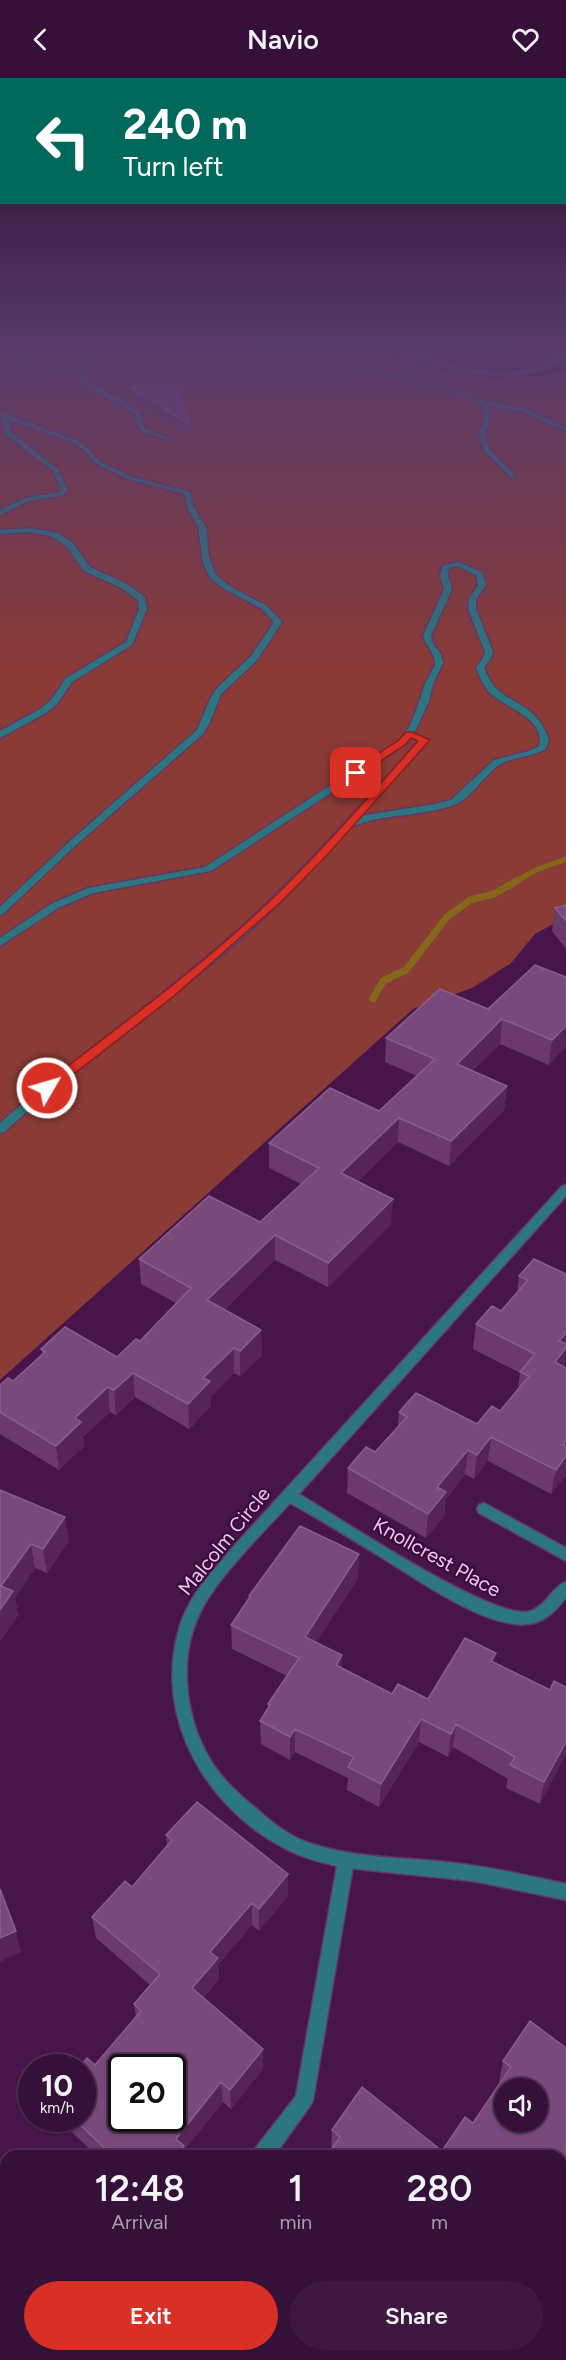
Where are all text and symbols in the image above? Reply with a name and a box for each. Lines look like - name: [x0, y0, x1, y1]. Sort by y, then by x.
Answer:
- icon: back: [24, 23, 57, 56]
- text: Navio: [247, 23, 319, 56]
- icon: heart: [509, 23, 542, 56]
- text: 240 m: [123, 99, 248, 150]
- icon: left: [24, 102, 102, 180]
- text: Turn left: [123, 150, 223, 183]
- pin: [330, 747, 381, 798]
- icon: arrive: [339, 756, 372, 789]
- position arrow: [15, 1056, 79, 1120]
- street label: Malcolm Circle: [173, 1482, 275, 1600]
- street label: Knollcrest Place: [369, 1512, 505, 1602]
- speed limit sign: 20: [108, 2054, 186, 2132]
- text: 10: [41, 2067, 73, 2104]
- map controls: [494, 2078, 548, 2132]
- button: sound: [494, 2078, 548, 2132]
- text: km/h: [40, 2099, 74, 2117]
- text: 12:48: [94, 2167, 185, 2210]
- text: 1: [288, 2167, 303, 2210]
- text: 280: [407, 2167, 473, 2210]
- text: Arrival: [111, 2210, 168, 2234]
- text: min: [279, 2210, 312, 2234]
- text: m: [431, 2210, 448, 2234]
- button: Exit: [24, 2281, 278, 2350]
- button: Share: [290, 2281, 543, 2350]

